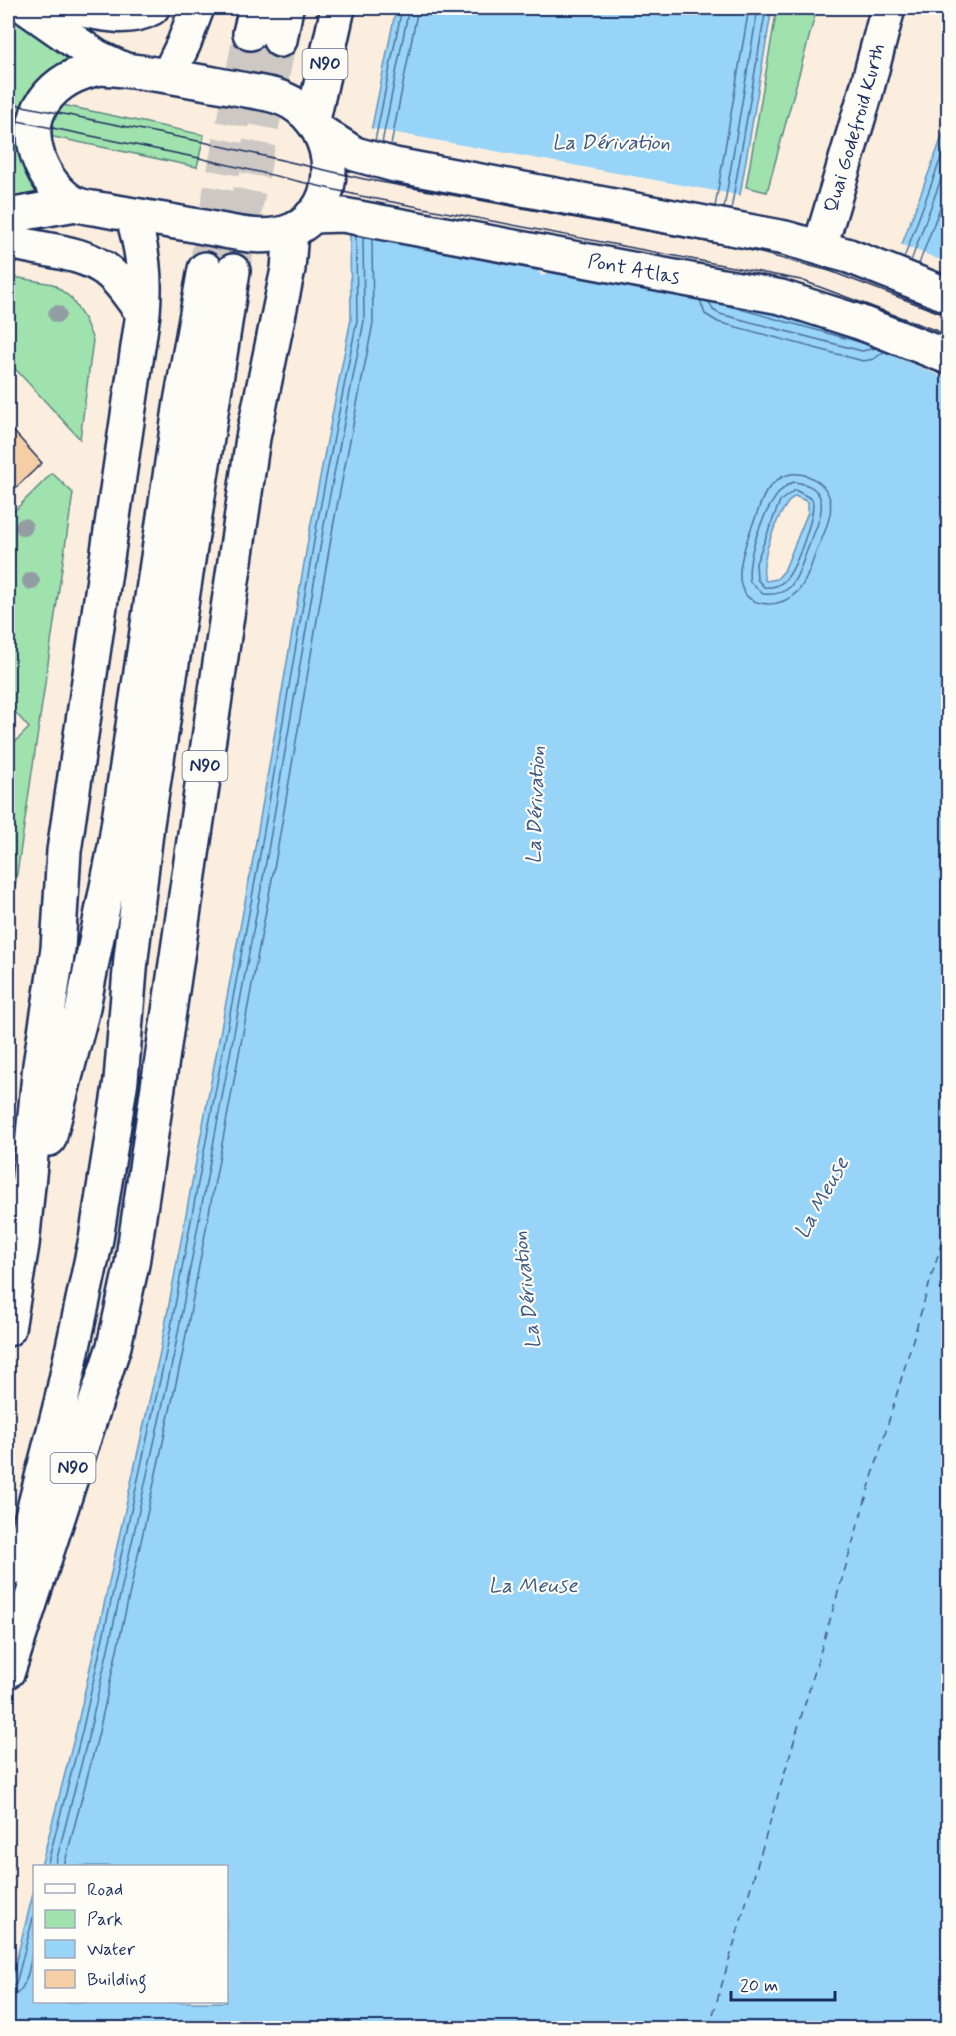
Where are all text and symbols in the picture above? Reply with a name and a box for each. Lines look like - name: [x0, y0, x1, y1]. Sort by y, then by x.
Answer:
- street label: Quai Godefroid Kurth: [818, 41, 892, 216]
- road number: N90: [302, 49, 348, 79]
- water label: La Dérivation: [552, 129, 670, 157]
- street label: Pont Atlas: [586, 248, 682, 291]
- water label: La Dérivation: [520, 745, 552, 865]
- road number: N90: [182, 751, 228, 781]
- water label: La Meuse: [788, 1152, 856, 1244]
- water label: La Dérivation: [506, 1230, 548, 1350]
- road number: N90: [50, 1453, 96, 1483]
- water label: La Meuse: [489, 1572, 578, 1600]
- legend: [33, 1865, 228, 2003]
- text: Road: [87, 1878, 123, 1902]
- text: Park: [87, 1908, 123, 1932]
- text: Water: [87, 1938, 136, 1962]
- scale bar: [731, 1964, 834, 2002]
- text: Building: [87, 1968, 147, 1994]
- text: 20 m: [740, 1974, 778, 1998]

